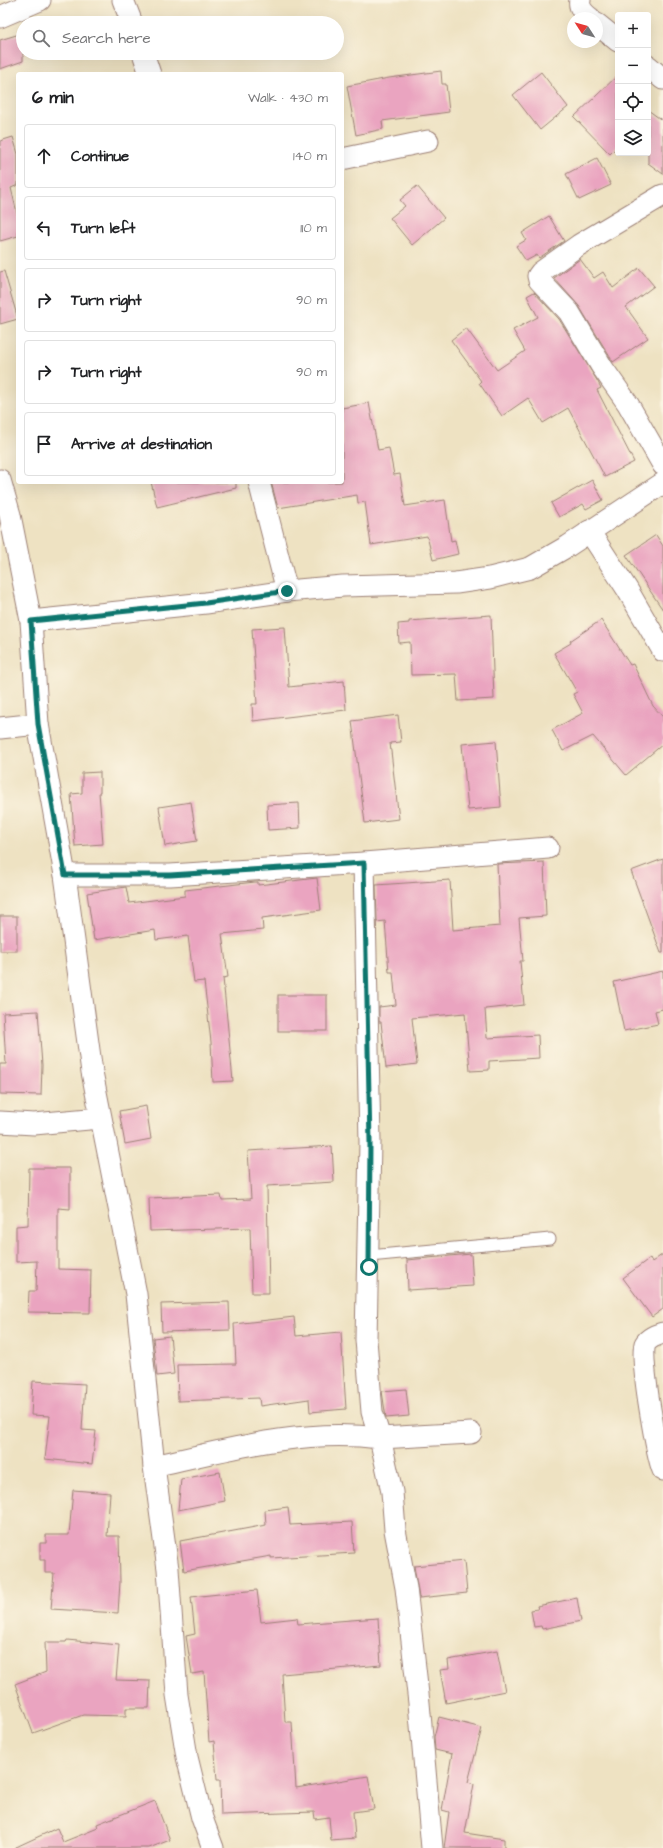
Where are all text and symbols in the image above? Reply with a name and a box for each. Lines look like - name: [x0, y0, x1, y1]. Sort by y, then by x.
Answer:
- north arrow: [567, 12, 603, 48]
- map controls: [615, 12, 651, 156]
- button: +: [615, 12, 651, 48]
- search box: [16, 16, 344, 60]
- icon: search: [30, 27, 52, 49]
- text: Search here: [62, 28, 151, 49]
- button: −: [615, 48, 651, 84]
- button: locate: [615, 84, 651, 120]
- text: 6 min: [32, 86, 74, 110]
- text: Walk · 430 m: [248, 89, 328, 107]
- button: layers: [615, 120, 651, 156]
- icon: ahead: [33, 145, 55, 167]
- text: Continue: [71, 146, 129, 167]
- text: 140 m: [293, 147, 327, 165]
- icon: left: [33, 217, 55, 239]
- text: Turn left: [71, 218, 135, 239]
- text: 110 m: [300, 219, 327, 237]
- icon: right: [33, 289, 55, 311]
- text: Turn right: [71, 290, 142, 311]
- text: 90 m: [296, 291, 327, 309]
- icon: right: [33, 361, 55, 383]
- text: Turn right: [71, 362, 142, 383]
- text: 90 m: [296, 363, 327, 381]
- icon: arrive: [33, 433, 55, 455]
- text: Arrive at destination: [71, 434, 212, 455]
- route end: [278, 582, 296, 600]
- route start: [360, 1258, 378, 1276]

